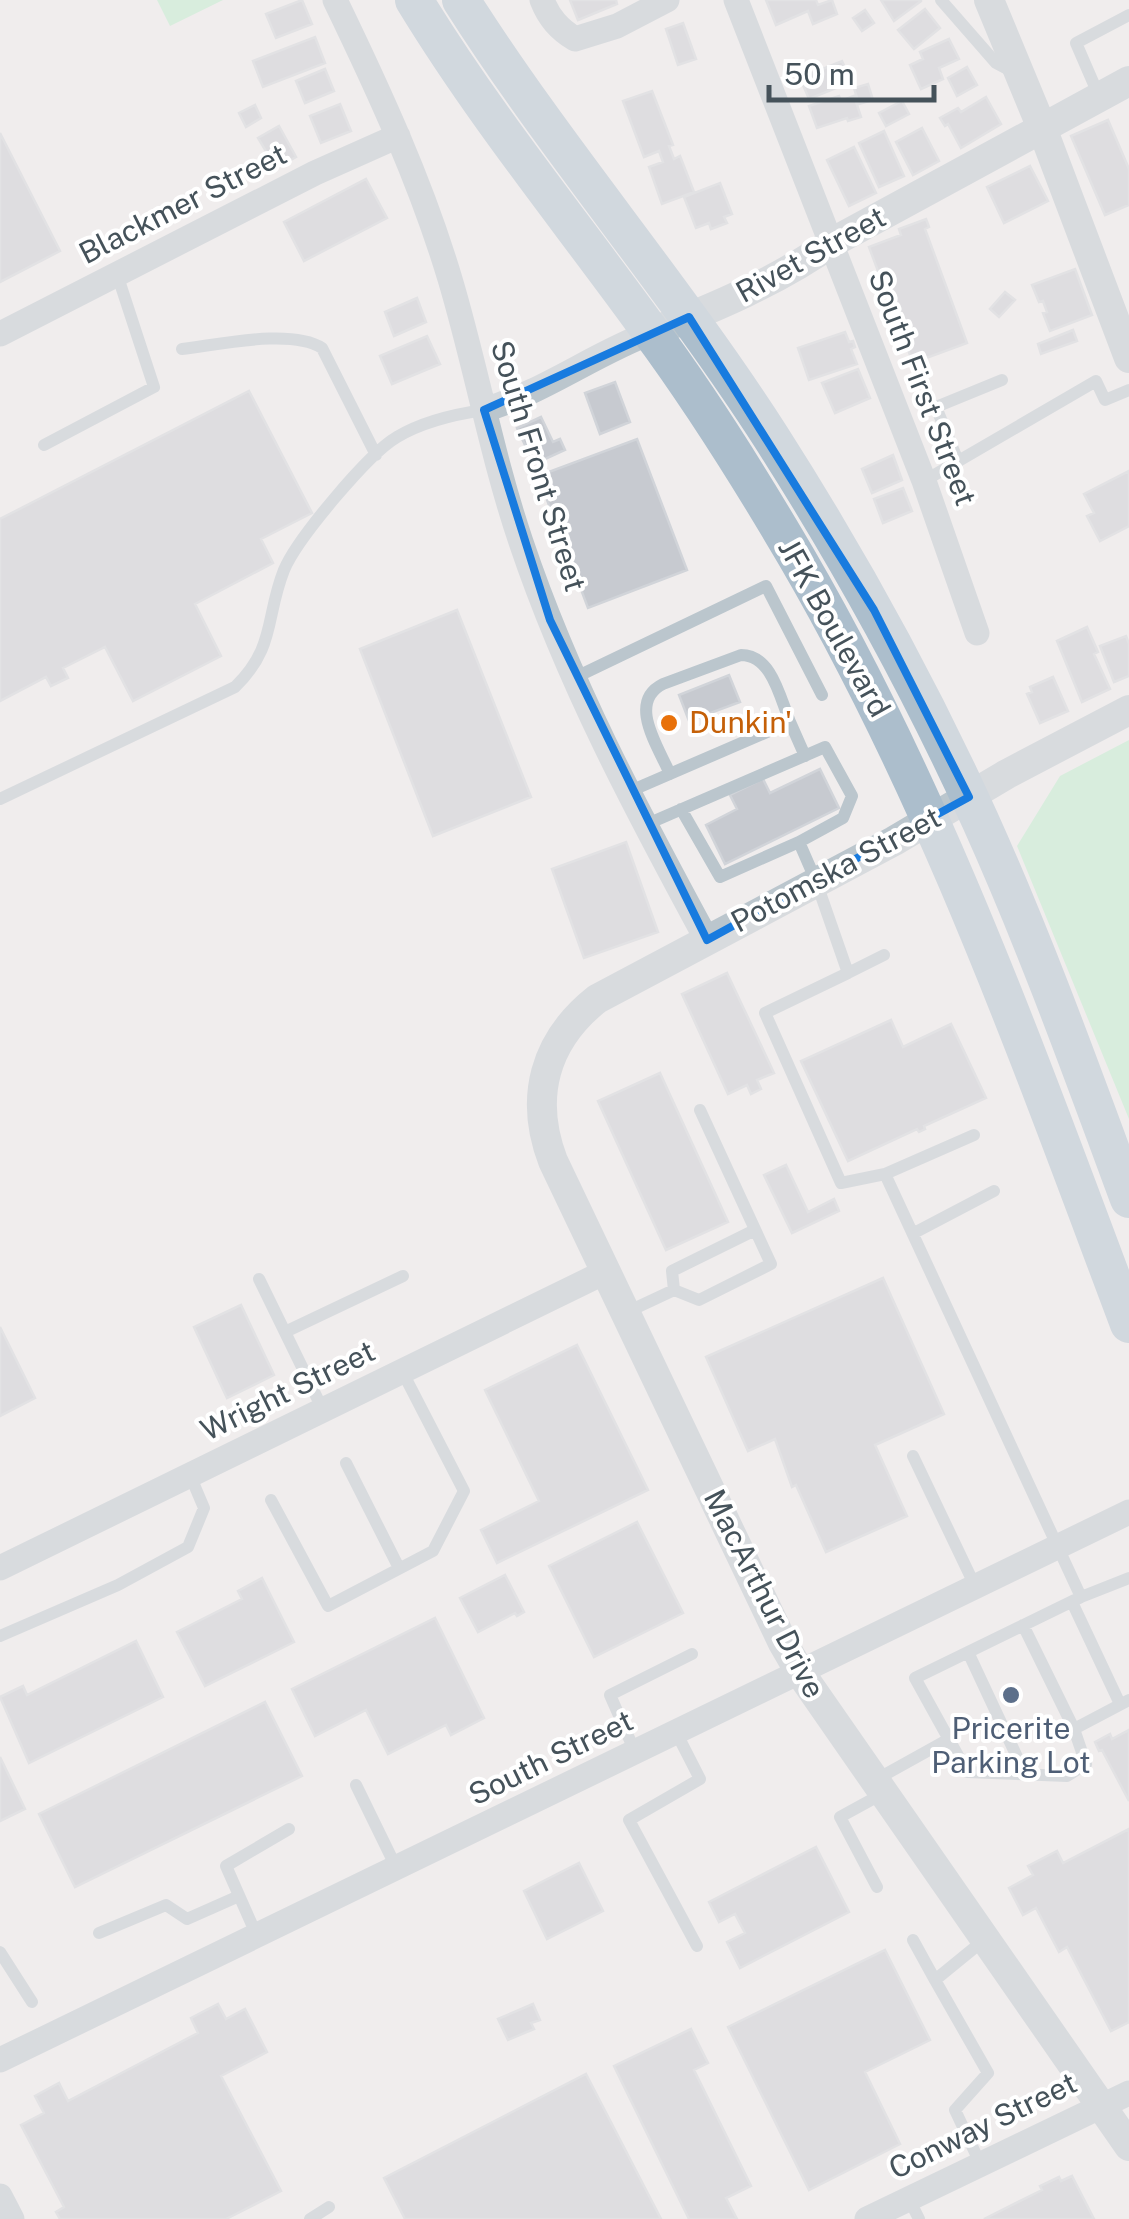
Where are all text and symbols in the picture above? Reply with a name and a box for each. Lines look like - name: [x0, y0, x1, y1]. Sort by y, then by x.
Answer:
- scale bar: [769, 40, 934, 102]
- text: 50 m: [784, 56, 855, 92]
- street label: Blackmer Street: [73, 135, 292, 271]
- street label: Rivet Street: [730, 198, 892, 310]
- street label: South First Street: [861, 265, 984, 510]
- street label: South Front Street: [484, 336, 594, 595]
- street label: JFK Boulevard: [771, 532, 899, 723]
- place label: Dunkin': [689, 704, 792, 740]
- marker: Dunkin': [658, 712, 680, 734]
- street label: Potomska Street: [725, 799, 947, 940]
- street label: Wright Street: [195, 1332, 381, 1448]
- street label: MacArthur Drive: [697, 1483, 833, 1704]
- marker: Pricerite Parking Lot: [1000, 1684, 1022, 1706]
- street label: South Street: [463, 1702, 639, 1812]
- place label: Pricerite Parking Lot: [931, 1710, 1091, 1780]
- street label: Conway Street: [883, 2064, 1082, 2186]

